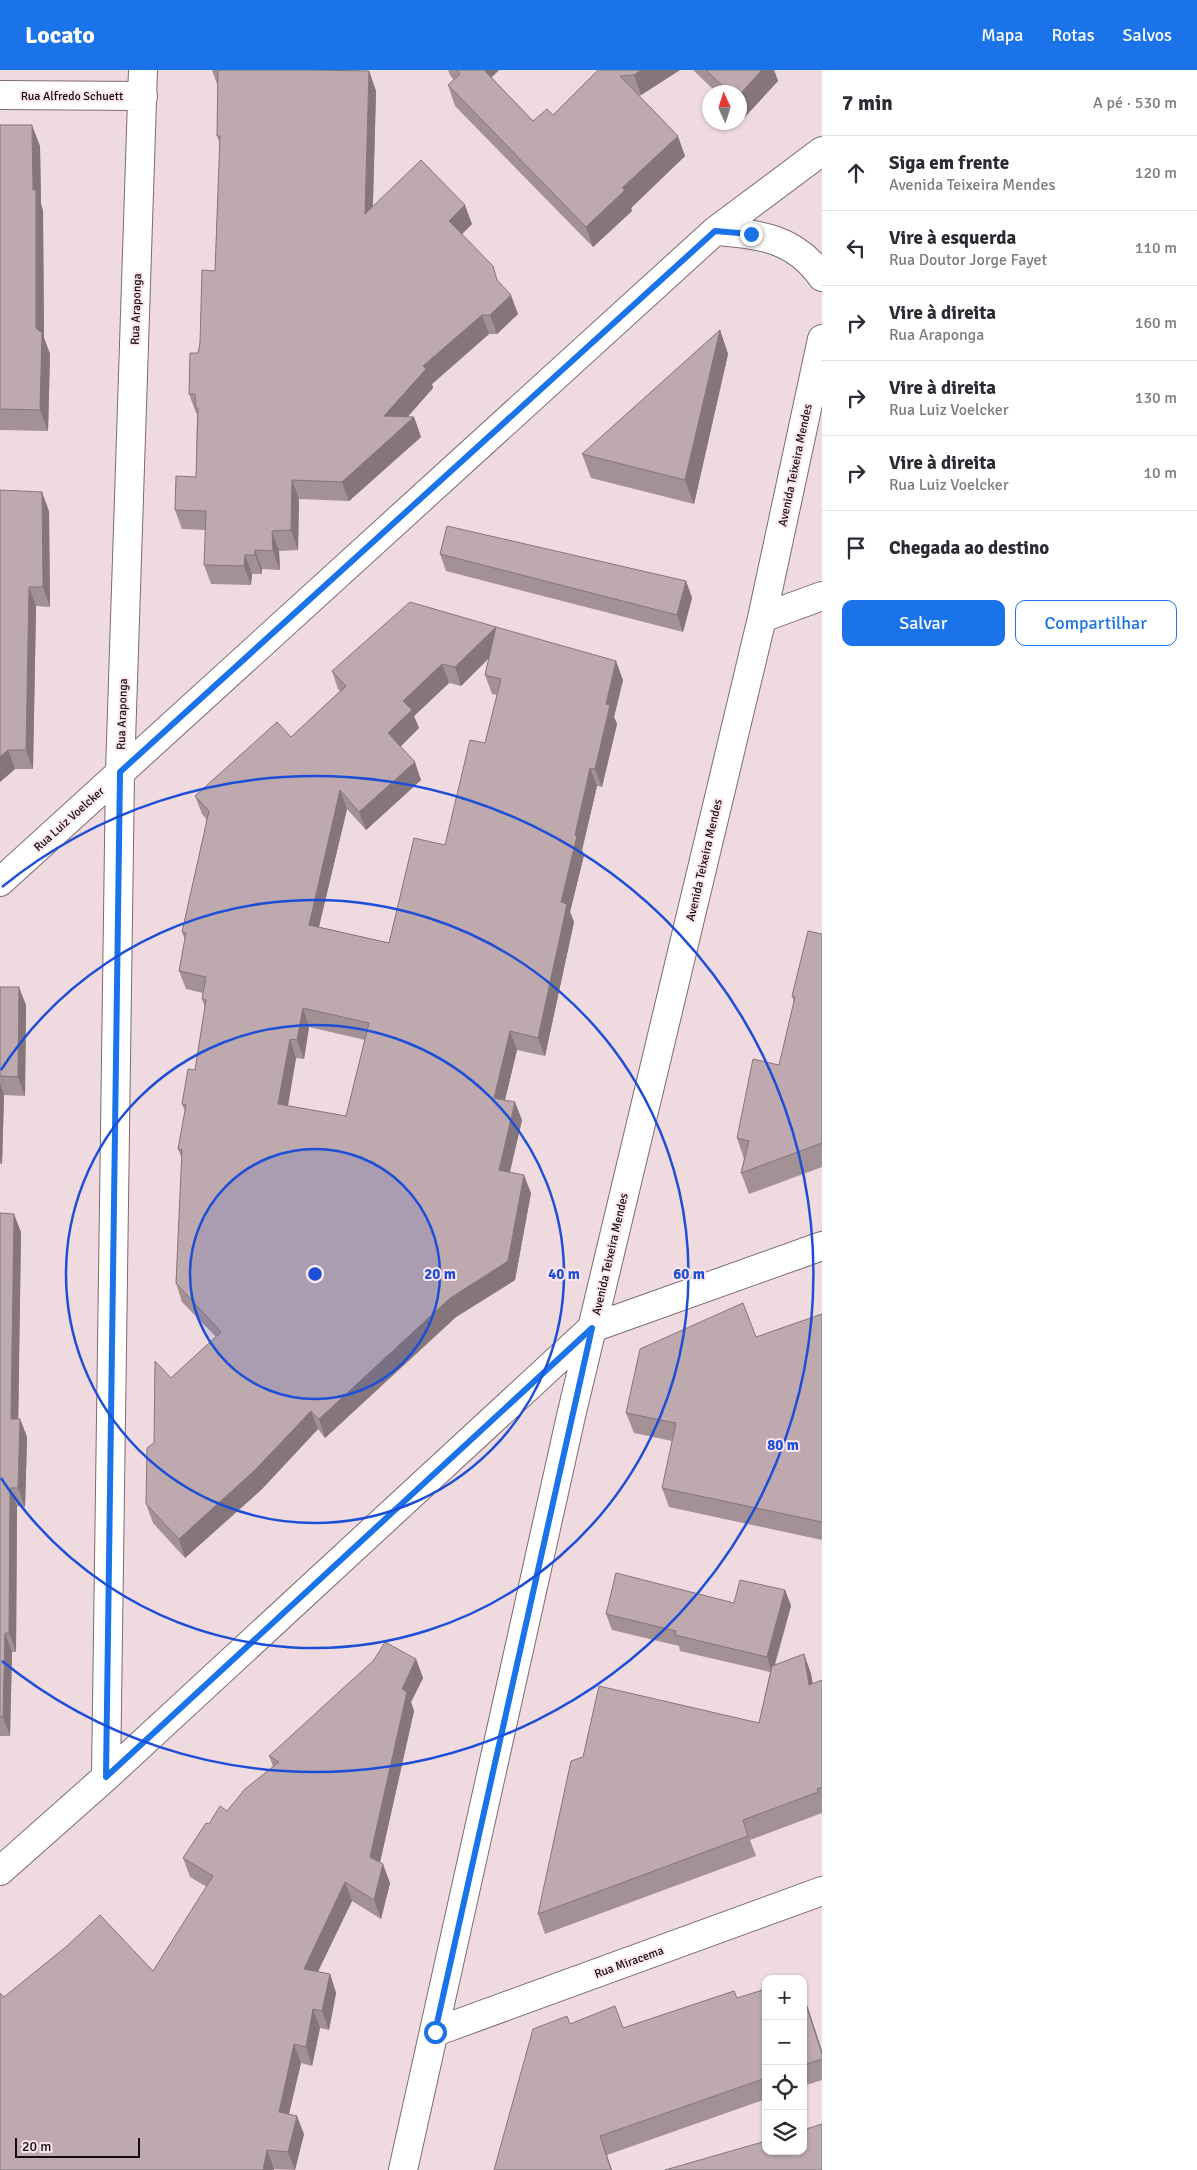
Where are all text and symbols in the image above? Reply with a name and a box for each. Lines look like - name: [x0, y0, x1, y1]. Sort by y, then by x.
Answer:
- text: Locato: [25, 20, 95, 50]
- text: Mapa: [981, 24, 1024, 46]
- text: Rotas: [1052, 24, 1095, 46]
- text: Salvos: [1123, 24, 1172, 46]
- north arrow: [702, 85, 747, 130]
- street label: Rua Alfredo Schuett: [21, 89, 123, 104]
- text: 7 min: [842, 90, 893, 116]
- text: A pé · 530 m: [1093, 93, 1177, 113]
- text: Siga em frente: [889, 151, 1009, 175]
- icon: ahead: [842, 159, 870, 187]
- text: 120 m: [1135, 163, 1177, 183]
- text: Avenida Teixeira Mendes: [889, 175, 1056, 195]
- route end: [740, 223, 763, 246]
- text: Vire à esquerda: [889, 226, 1016, 250]
- icon: left: [842, 234, 870, 262]
- text: 110 m: [1135, 238, 1177, 258]
- text: Rua Doutor Jorge Fayet: [889, 250, 1047, 270]
- street label: Rua Araponga: [128, 273, 145, 345]
- text: Vire à direita: [889, 301, 996, 325]
- icon: right: [842, 309, 870, 337]
- text: 160 m: [1135, 313, 1177, 333]
- text: Rua Araponga: [889, 325, 984, 345]
- text: Vire à direita: [889, 376, 996, 400]
- icon: right: [842, 384, 870, 412]
- text: 130 m: [1135, 388, 1177, 408]
- text: Rua Luiz Voelcker: [889, 400, 1009, 420]
- street label: Avenida Teixeira Mendes: [775, 402, 816, 528]
- text: Vire à direita: [889, 451, 996, 475]
- icon: right: [842, 459, 870, 487]
- text: 10 m: [1143, 463, 1177, 483]
- text: Rua Luiz Voelcker: [889, 475, 1009, 495]
- icon: arrive: [842, 534, 870, 562]
- text: Chegada ao destino: [889, 536, 1049, 560]
- button: Salvar: [842, 600, 1005, 646]
- button: Compartilhar: [1015, 600, 1177, 646]
- street label: Rua Araponga: [114, 678, 131, 750]
- street label: Rua Luiz Voelcker: [31, 783, 108, 855]
- street label: Avenida Teixeira Mendes: [683, 798, 726, 923]
- street label: Avenida Teixeira Mendes: [589, 1192, 632, 1317]
- centre of rings: [306, 1265, 324, 1283]
- text: 20 m: [424, 1265, 456, 1283]
- text: 40 m: [548, 1265, 580, 1283]
- text: 60 m: [673, 1265, 705, 1283]
- text: 80 m: [767, 1436, 799, 1454]
- street label: Rua Miracema: [592, 1943, 666, 1982]
- map controls: [762, 1975, 807, 2155]
- button: +: [762, 1975, 807, 2020]
- button: −: [762, 2020, 807, 2065]
- route start: [424, 2021, 447, 2044]
- button: locate: [762, 2065, 807, 2110]
- button: layers: [762, 2110, 807, 2155]
- scale bar: [15, 2135, 140, 2158]
- text: 20 m: [22, 2138, 51, 2155]

